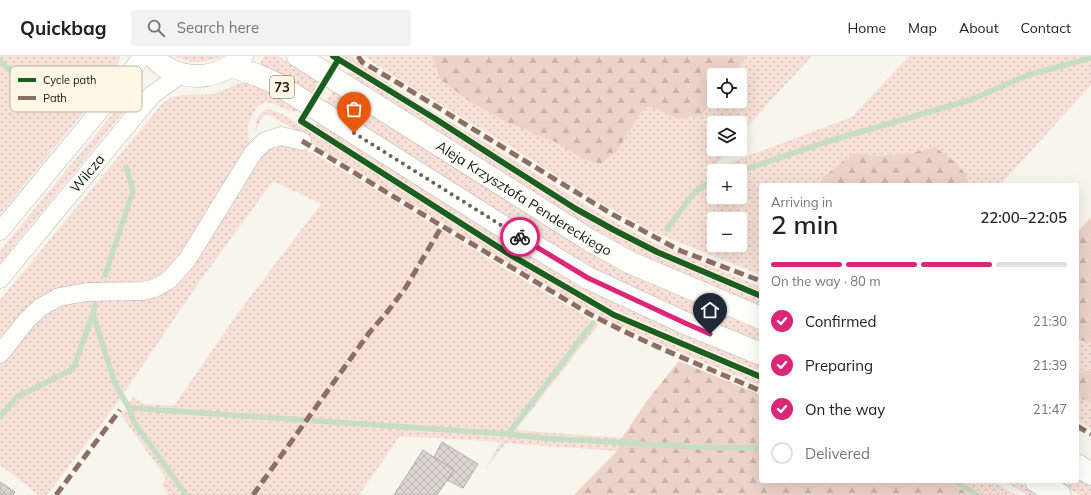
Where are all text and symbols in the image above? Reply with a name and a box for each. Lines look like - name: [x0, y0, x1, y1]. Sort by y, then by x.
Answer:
- search box: [131, 10, 411, 46]
- text: Quickbag: [20, 16, 107, 40]
- icon: search: [145, 17, 167, 39]
- text: Search here: [177, 18, 259, 37]
- text: Home: [847, 19, 886, 37]
- text: Map: [908, 19, 937, 37]
- text: About: [959, 19, 999, 37]
- text: Contact: [1021, 19, 1071, 37]
- legend: [10, 66, 142, 112]
- map controls: [707, 68, 747, 252]
- button: locate: [707, 68, 747, 108]
- text: Cycle path: [43, 73, 96, 87]
- road number: 73: [270, 76, 294, 98]
- text: Path: [43, 91, 67, 105]
- pin: [337, 92, 371, 133]
- icon: bag: [343, 98, 365, 120]
- button: layers: [707, 116, 747, 156]
- street label: Aleja Krzysztofa Pendereckiego: [433, 137, 615, 260]
- street label: Wilcza: [66, 150, 108, 196]
- button: +: [707, 164, 747, 204]
- text: Arriving in: [771, 194, 833, 210]
- text: 2 min: [771, 208, 839, 241]
- text: 22:00–22:05: [980, 208, 1067, 227]
- button: −: [707, 212, 747, 252]
- courier: [500, 217, 540, 257]
- icon: bike: [509, 226, 531, 248]
- text: On the way · 80 m: [771, 273, 881, 289]
- pin: [693, 293, 727, 334]
- icon: home: [699, 299, 721, 321]
- icon: check: [771, 310, 793, 332]
- text: Confirmed: [805, 312, 876, 331]
- text: 21:30: [1033, 313, 1067, 329]
- icon: check: [771, 354, 793, 376]
- text: Preparing: [805, 356, 873, 375]
- text: 21:39: [1033, 357, 1067, 373]
- icon: check: [771, 398, 793, 420]
- text: On the way: [805, 400, 885, 419]
- text: 21:47: [1033, 401, 1067, 417]
- text: Delivered: [805, 444, 870, 463]

